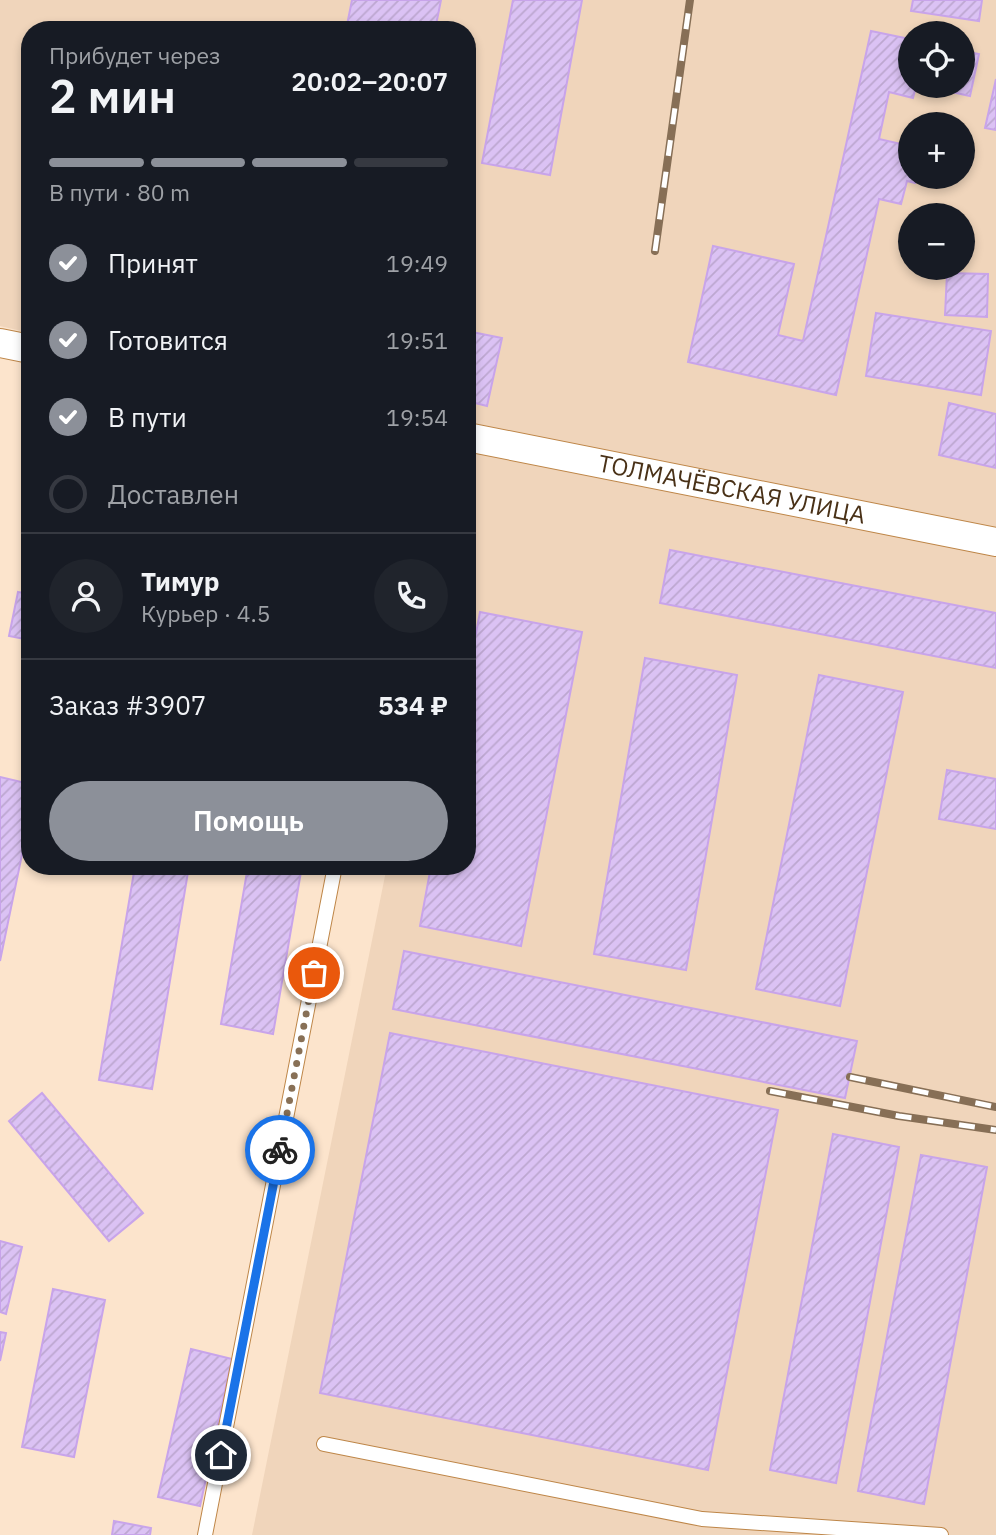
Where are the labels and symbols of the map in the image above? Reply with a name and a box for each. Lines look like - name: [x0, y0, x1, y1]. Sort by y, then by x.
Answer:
- street label: ТОЛМАЧЁВСКАЯ УЛИЦА: [596, 446, 868, 531]
- pin: [284, 943, 344, 1003]
- courier: [245, 1115, 315, 1185]
- pin: [191, 1425, 251, 1485]

